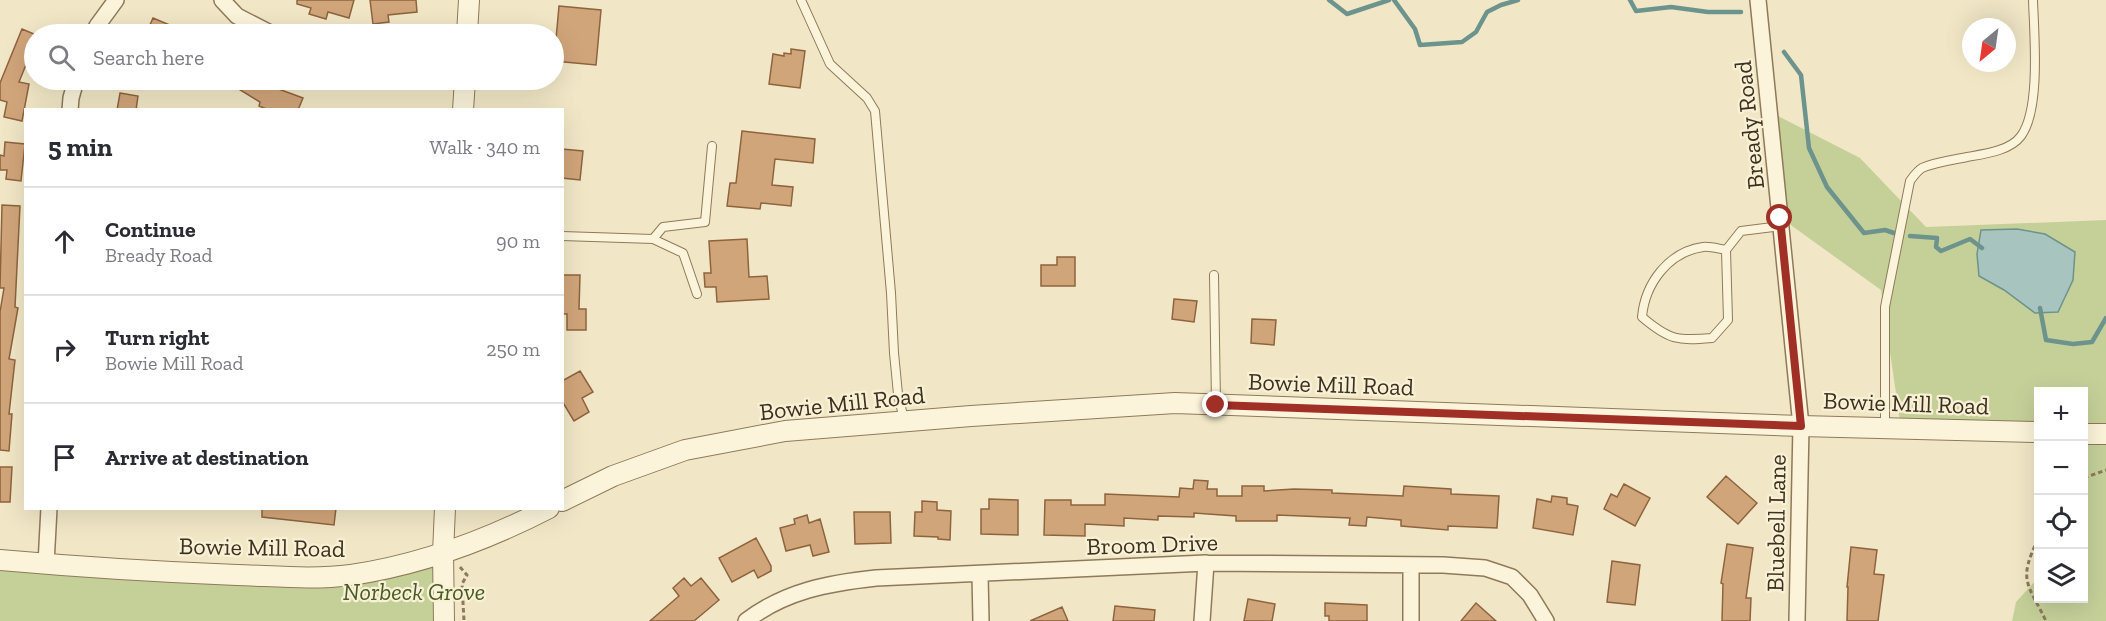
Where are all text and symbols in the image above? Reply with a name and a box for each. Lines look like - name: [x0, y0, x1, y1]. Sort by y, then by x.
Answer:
- north arrow: [1962, 18, 2016, 72]
- search box: [24, 24, 564, 90]
- icon: search: [45, 41, 78, 74]
- text: Search here: [93, 44, 204, 71]
- street label: Bready Road: [1728, 59, 1770, 191]
- text: 5 min: [48, 131, 112, 163]
- text: Walk · 340 m: [429, 135, 540, 159]
- route start: [1766, 204, 1792, 230]
- text: Continue: [105, 216, 196, 243]
- icon: ahead: [48, 225, 81, 258]
- text: 90 m: [496, 229, 540, 253]
- text: Bready Road: [105, 243, 213, 267]
- text: Turn right: [105, 324, 209, 351]
- icon: right: [48, 333, 81, 366]
- text: 250 m: [486, 337, 540, 361]
- text: Bowie Mill Road: [105, 351, 243, 375]
- street label: Bowie Mill Road: [1247, 367, 1415, 401]
- street label: Bowie Mill Road: [758, 380, 926, 426]
- street label: Bowie Mill Road: [1822, 386, 1990, 420]
- map controls: [2034, 387, 2088, 603]
- button: +: [2034, 387, 2088, 441]
- route end: [1202, 391, 1228, 417]
- icon: arrive: [48, 441, 81, 474]
- button: −: [2034, 441, 2088, 495]
- text: Arrive at destination: [105, 444, 308, 471]
- street label: Bluebell Lane: [1760, 454, 1792, 592]
- button: locate: [2034, 495, 2088, 549]
- street label: Broom Drive: [1086, 527, 1218, 561]
- street label: Bowie Mill Road: [179, 531, 345, 563]
- button: layers: [2034, 549, 2088, 603]
- park label: Norbeck Grove: [343, 577, 485, 606]

